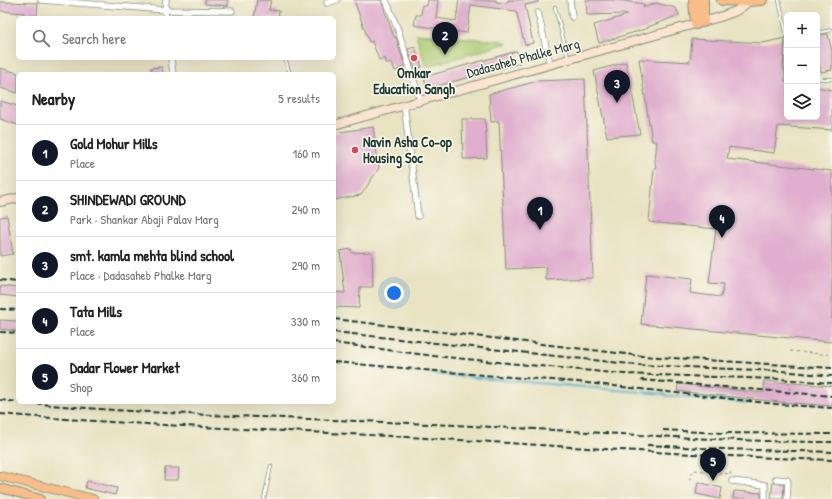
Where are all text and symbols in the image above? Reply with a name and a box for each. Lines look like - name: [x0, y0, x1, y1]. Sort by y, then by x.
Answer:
- map controls: [784, 12, 820, 120]
- button: +: [784, 12, 820, 48]
- search box: [16, 16, 336, 60]
- pin: 2: [432, 22, 458, 55]
- icon: search: [30, 27, 52, 49]
- text: Search here: [62, 28, 126, 49]
- street label: Dadasaheb Phalke Marg: [464, 33, 582, 83]
- button: −: [784, 48, 820, 84]
- marker: Omkar Education Sangh: [409, 53, 419, 63]
- place label: Omkar Education Sangh: [373, 63, 455, 100]
- pin: 3: [604, 70, 630, 103]
- button: layers: [784, 84, 820, 120]
- text: Nearby: [32, 87, 75, 110]
- text: 5 results: [278, 89, 320, 107]
- place label: Navin Asha Co-op Housing Soc: [363, 132, 453, 169]
- text: Gold Mohur Mills: [70, 133, 158, 154]
- text: 1: [43, 144, 47, 162]
- text: 160 m: [292, 144, 320, 162]
- marker: Navin Asha Co-op Housing Soc: [350, 145, 360, 155]
- text: Place: [70, 154, 95, 172]
- text: SHINDEWADI GROUND: [70, 189, 186, 210]
- pin: 1: [527, 197, 553, 230]
- text: 2: [42, 200, 48, 218]
- text: 240 m: [291, 200, 320, 218]
- pin: 4: [709, 205, 735, 238]
- text: Park · Shankar Abaji Palav Marg: [70, 210, 219, 228]
- text: smt. kamla mehta blind school: [70, 245, 234, 266]
- text: 3: [42, 256, 48, 274]
- text: 290 m: [291, 256, 320, 274]
- text: Place · Dadasaheb Phalke Marg: [70, 266, 212, 284]
- your location: [384, 283, 404, 303]
- text: Tata Mills: [70, 301, 122, 322]
- text: 4: [43, 312, 47, 330]
- text: 330 m: [291, 312, 320, 330]
- text: Place: [70, 322, 95, 340]
- text: Dadar Flower Market: [70, 357, 180, 378]
- text: 5: [42, 368, 48, 386]
- text: 360 m: [291, 368, 320, 386]
- text: Shop: [70, 378, 92, 396]
- pin: 5: [700, 448, 726, 481]

